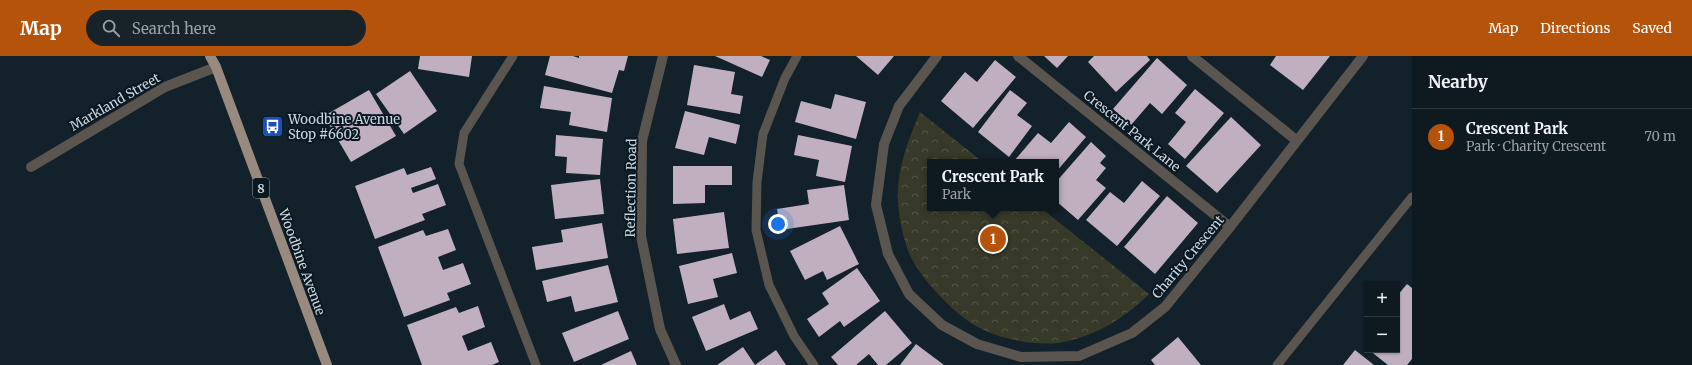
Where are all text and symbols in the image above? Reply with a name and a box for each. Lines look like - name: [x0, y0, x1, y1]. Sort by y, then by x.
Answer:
- search box: [86, 10, 366, 46]
- text: Map: [20, 16, 62, 40]
- icon: search: [100, 17, 122, 39]
- text: Search here: [132, 19, 216, 38]
- text: Map: [1488, 19, 1518, 37]
- text: Directions: [1540, 19, 1610, 37]
- text: Saved: [1632, 19, 1672, 37]
- street label: Markland Street: [67, 69, 163, 135]
- text: Nearby: [1428, 71, 1488, 93]
- street label: Crescent Park Lane: [1080, 87, 1184, 175]
- place label: Woodbine Avenue Stop #6602: [287, 111, 400, 143]
- bus stop icon: Woodbine Avenue Stop #6602: [260, 113, 286, 139]
- text: Crescent Park: [1466, 119, 1568, 138]
- text: 1: [1438, 128, 1444, 145]
- text: 70 m: [1645, 128, 1676, 145]
- street label: Reflection Road: [622, 138, 640, 238]
- text: Park · Charity Crescent: [1466, 138, 1606, 155]
- popup: [927, 159, 1059, 211]
- text: Crescent Park: [942, 167, 1044, 186]
- road number: 8: [253, 178, 269, 198]
- text: Park: [942, 186, 971, 203]
- street label: Woodbine Avenue: [275, 206, 329, 318]
- street label: Charity Crescent: [1148, 212, 1228, 302]
- your location: [768, 214, 788, 234]
- pin: 1: [980, 224, 1006, 254]
- map controls: [1364, 281, 1400, 353]
- button: +: [1364, 281, 1400, 317]
- button: −: [1364, 317, 1400, 353]

